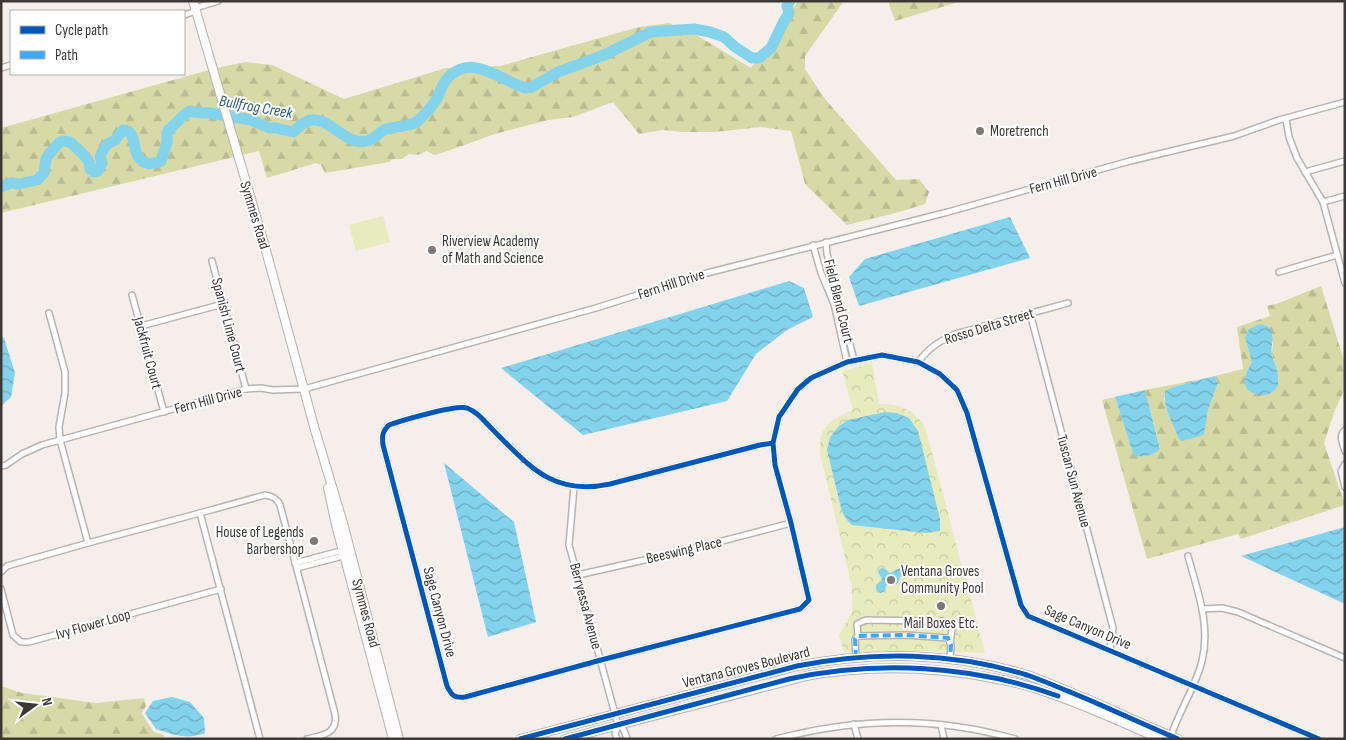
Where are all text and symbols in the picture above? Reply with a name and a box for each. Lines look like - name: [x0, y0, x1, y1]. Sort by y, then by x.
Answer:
- legend: [10, 10, 185, 75]
- text: Cycle path: [55, 21, 108, 40]
- text: Path: [55, 46, 78, 65]
- water label: Bullfrog Creek: [218, 92, 295, 123]
- place label: Moretrench: [990, 122, 1049, 141]
- marker: Moretrench: [974, 125, 986, 137]
- street label: Fern Hill Drive: [1027, 162, 1099, 199]
- street label: Symmes Road: [235, 179, 274, 251]
- place label: Riverview Academy of Math and Science: [442, 232, 543, 268]
- marker: Riverview Academy of Math and Science: [426, 244, 438, 256]
- street label: Field Blend Court: [819, 257, 858, 345]
- street label: Fern Hill Drive: [635, 265, 707, 304]
- street label: Spanish Lime Court: [207, 276, 250, 375]
- street label: Rosso Delta Street: [942, 304, 1037, 349]
- street label: Jackfruit Court: [129, 314, 166, 392]
- street label: Fern Hill Drive: [172, 382, 244, 419]
- street label: Tuscan Sun Avenue: [1052, 433, 1095, 530]
- place label: House of Legends Barbershop: [216, 523, 304, 559]
- street label: Beeswing Place: [644, 533, 724, 568]
- marker: House of Legends Barbershop: [308, 535, 320, 547]
- street label: Berryessa Avenue: [565, 561, 606, 651]
- place label: Ventana Groves Community Pool: [901, 562, 983, 598]
- street label: Sage Canyon Drive: [418, 565, 461, 659]
- marker: Ventana Groves Community Pool: [885, 574, 897, 586]
- street label: Symmes Road: [347, 577, 384, 650]
- marker: Mail Boxes Etc.: [935, 600, 947, 612]
- street label: Sage Canyon Drive: [1041, 601, 1134, 654]
- street label: Ivy Flower Loop: [54, 605, 133, 644]
- place label: Mail Boxes Etc.: [904, 614, 978, 633]
- street label: Ventana Groves Boulevard: [681, 642, 812, 692]
- north arrow: [10, 680, 60, 730]
- text: N: [38, 696, 56, 708]

